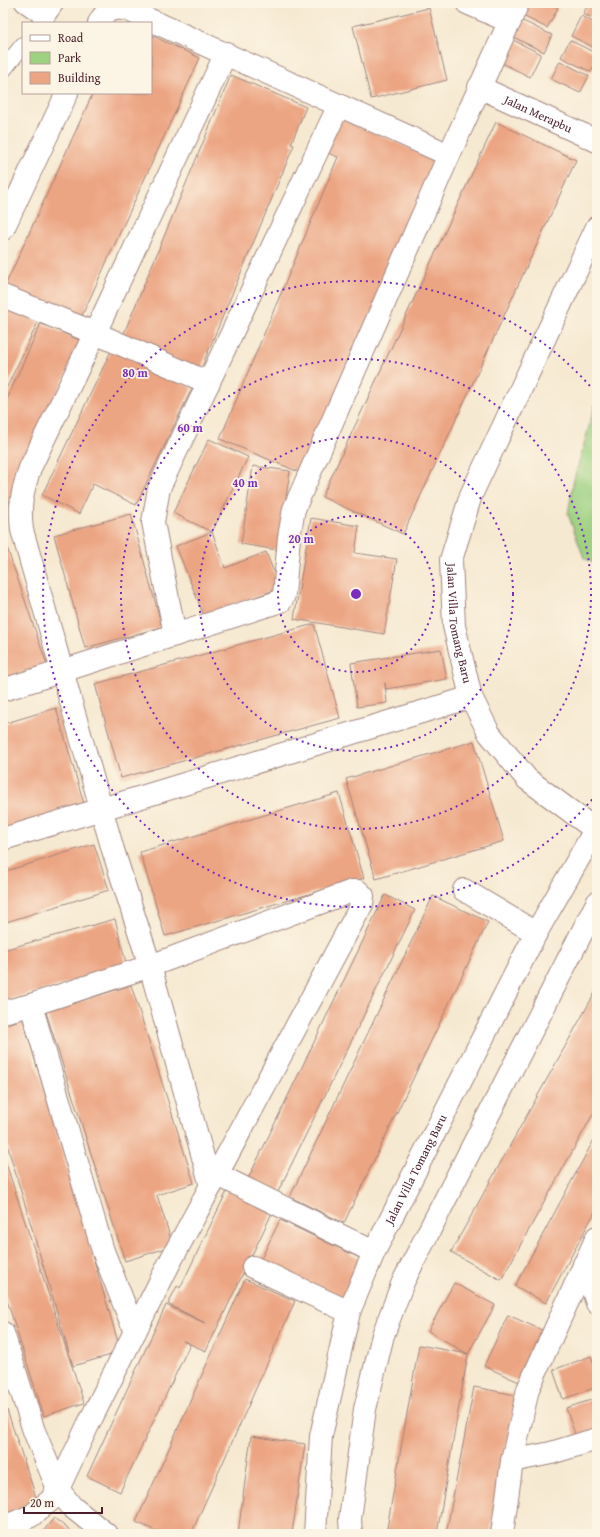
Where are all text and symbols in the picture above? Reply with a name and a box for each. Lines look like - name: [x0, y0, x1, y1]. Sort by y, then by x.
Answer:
- legend: [22, 22, 152, 94]
- text: Road: [58, 29, 84, 46]
- text: Park: [58, 49, 82, 66]
- text: Building: [58, 69, 101, 86]
- street label: Jalan Merapbu: [500, 90, 576, 137]
- text: 80 m: [122, 364, 148, 381]
- text: 60 m: [177, 419, 203, 436]
- text: 40 m: [232, 474, 258, 491]
- text: 20 m: [288, 530, 314, 547]
- street label: Jalan Villa Tomang Baru: [443, 561, 476, 685]
- centre of rings: [349, 587, 363, 601]
- street label: Jalan Villa Tomang Baru: [380, 1111, 451, 1229]
- scale bar: [24, 1489, 102, 1515]
- text: 20 m: [30, 1494, 54, 1511]

